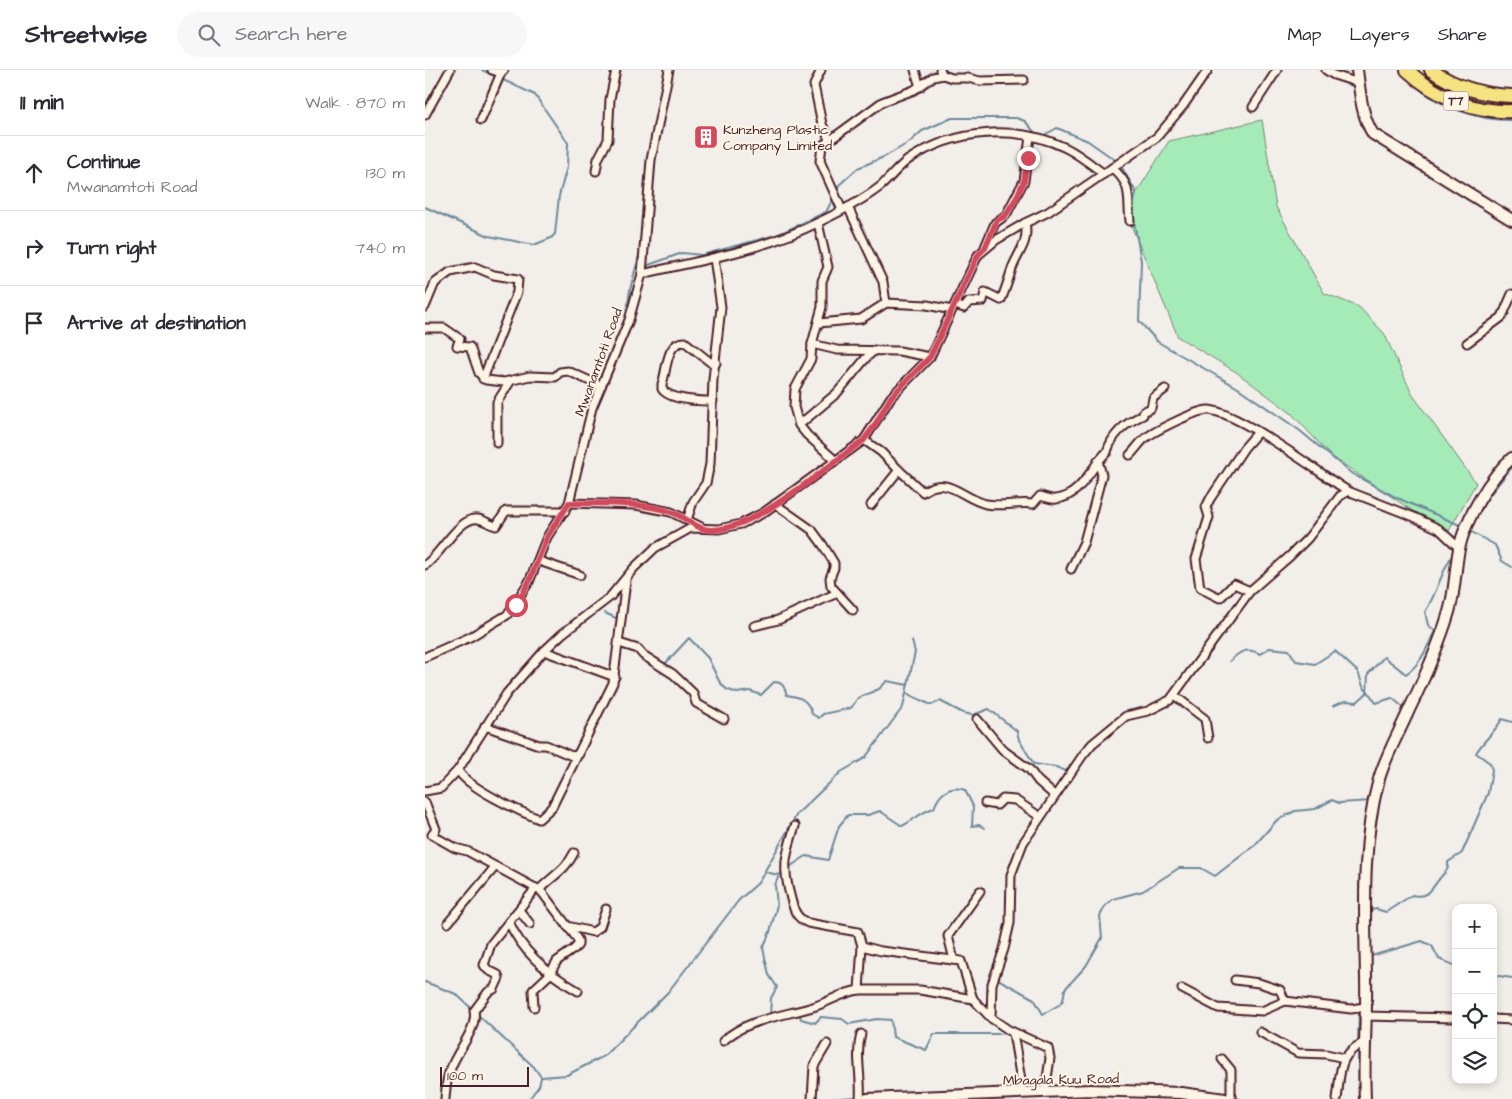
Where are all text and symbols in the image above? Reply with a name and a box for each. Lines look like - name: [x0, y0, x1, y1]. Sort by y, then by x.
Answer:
- search box: [177, 12, 527, 57]
- text: Streetwise: [25, 18, 147, 52]
- icon: search: [195, 21, 223, 49]
- text: Search here: [235, 21, 347, 48]
- text: Map: [1287, 22, 1321, 47]
- text: Layers: [1349, 22, 1410, 47]
- text: Share: [1438, 22, 1487, 47]
- text: 11 min: [20, 88, 64, 117]
- text: Walk · 870 m: [305, 92, 405, 114]
- road number: T7: [1443, 92, 1469, 110]
- place label: Kunzheng Plastic Company Limited: [723, 120, 832, 156]
- building icon: Kunzheng Plastic Company Limited: [693, 124, 719, 150]
- route end: [1017, 147, 1040, 170]
- text: Continue: [67, 149, 141, 176]
- icon: ahead: [20, 159, 48, 187]
- text: 130 m: [366, 162, 405, 184]
- text: Mwanamtoti Road: [67, 176, 197, 198]
- icon: right: [20, 234, 48, 262]
- text: Turn right: [67, 235, 156, 262]
- text: 740 m: [355, 237, 405, 259]
- street label: Mwanamtoti Road: [570, 305, 628, 419]
- icon: arrive: [20, 309, 48, 337]
- text: Arrive at destination: [67, 310, 246, 337]
- route start: [505, 594, 528, 617]
- map controls: [1452, 904, 1497, 1084]
- button: +: [1452, 904, 1497, 949]
- button: −: [1452, 949, 1497, 994]
- button: locate: [1452, 994, 1497, 1039]
- button: layers: [1452, 1039, 1497, 1084]
- scale bar: [440, 1064, 529, 1087]
- text: 100 m: [447, 1066, 483, 1086]
- street label: Mbagala Kuu Road: [1003, 1069, 1119, 1091]

